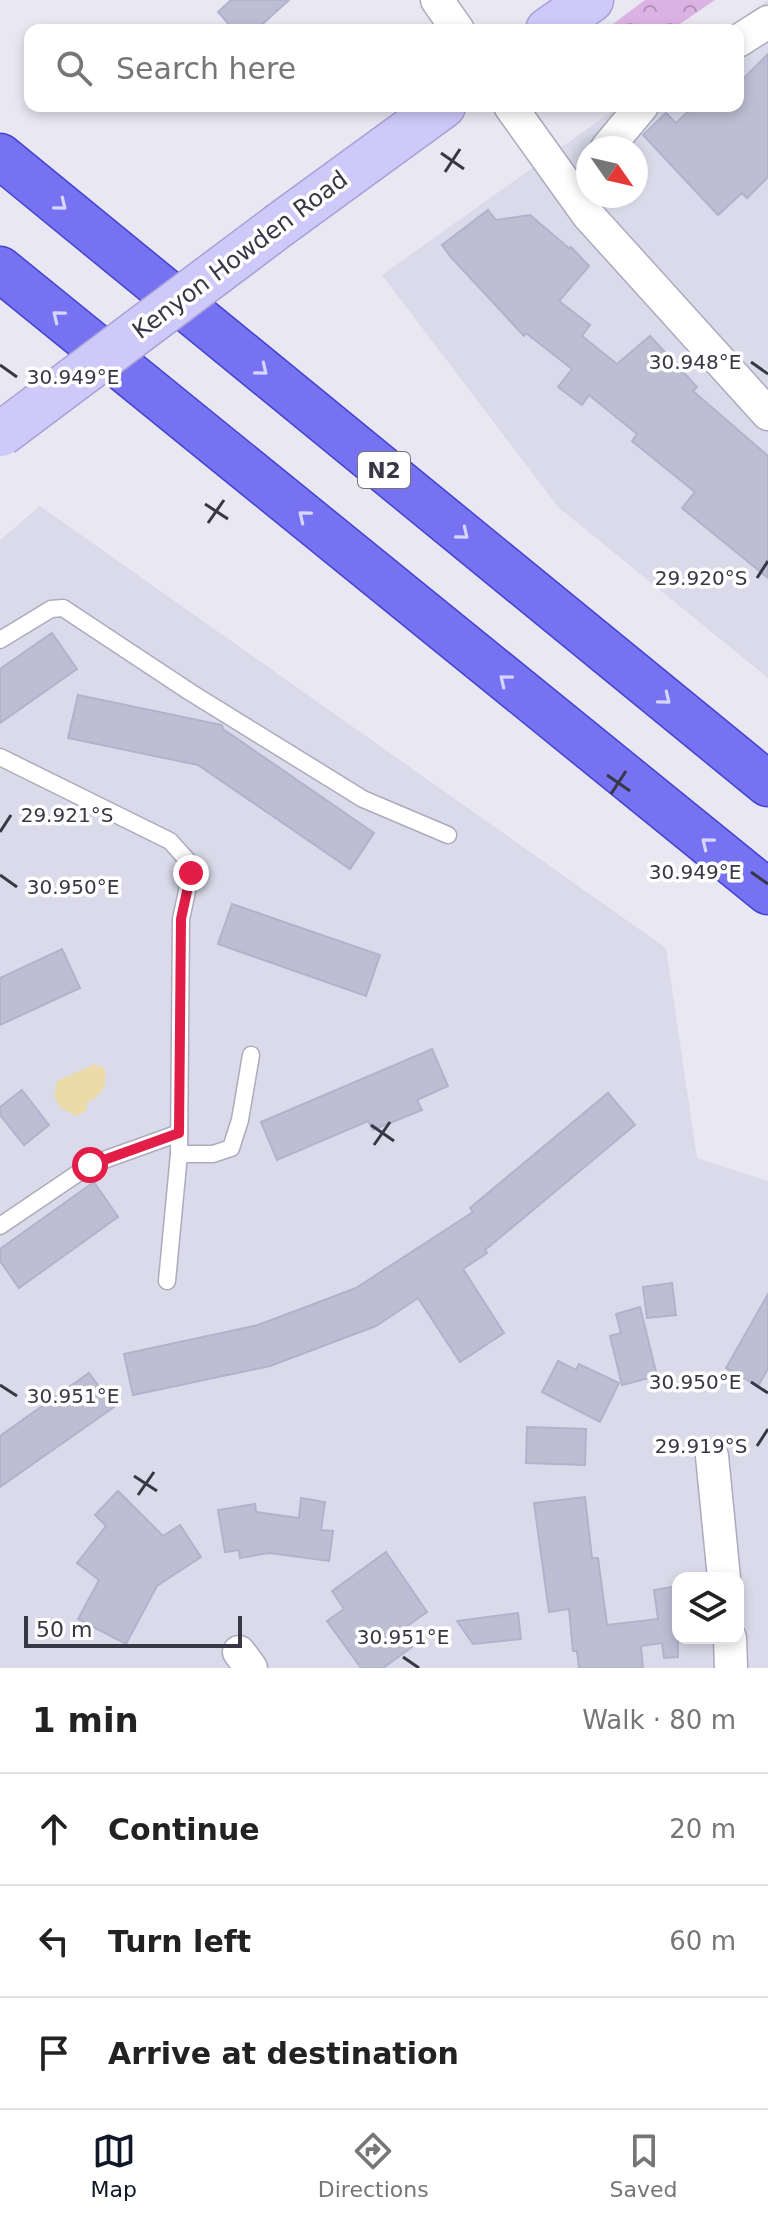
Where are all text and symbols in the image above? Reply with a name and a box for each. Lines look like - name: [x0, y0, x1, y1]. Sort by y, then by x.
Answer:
- search box: [24, 24, 744, 112]
- icon: search: [52, 46, 96, 90]
- text: Search here: [116, 51, 296, 86]
- north arrow: [576, 136, 648, 208]
- street label: Kenyon Howden Road: [127, 165, 353, 345]
- one-way arrow: [52, 196, 67, 210]
- one-way arrow: [53, 312, 68, 326]
- text: 30.948°E: [649, 350, 741, 374]
- one-way arrow: [253, 360, 267, 375]
- text: 30.949°E: [27, 365, 119, 389]
- road number: N2: [358, 452, 410, 488]
- one-way arrow: [298, 511, 313, 526]
- one-way arrow: [454, 525, 469, 539]
- text: 29.920°S: [655, 566, 747, 590]
- one-way arrow: [500, 675, 515, 689]
- one-way arrow: [656, 689, 670, 704]
- text: 29.921°S: [21, 803, 113, 827]
- one-way arrow: [702, 838, 717, 853]
- route end: [173, 855, 209, 891]
- text: 30.949°E: [649, 860, 741, 884]
- text: 30.950°E: [27, 875, 119, 899]
- route start: [72, 1147, 108, 1183]
- text: 30.950°E: [649, 1370, 741, 1394]
- text: 30.951°E: [27, 1384, 119, 1408]
- text: 29.919°S: [655, 1434, 747, 1458]
- map controls: [672, 1572, 744, 1644]
- button: layers: [672, 1572, 744, 1644]
- scale bar: [24, 1612, 242, 1648]
- text: 50 m: [36, 1617, 92, 1642]
- text: 30.951°E: [357, 1625, 449, 1649]
- text: 1 min: [32, 1700, 139, 1740]
- text: Walk · 80 m: [582, 1705, 736, 1735]
- icon: ahead: [32, 1807, 76, 1851]
- text: Continue: [108, 1812, 260, 1847]
- text: 20 m: [669, 1814, 736, 1844]
- icon: left: [32, 1919, 76, 1963]
- text: Turn left: [108, 1924, 251, 1959]
- text: 60 m: [669, 1926, 736, 1956]
- icon: arrive: [32, 2031, 76, 2075]
- text: Arrive at destination: [108, 2036, 459, 2071]
- tab: Map: [90, 2129, 137, 2202]
- tab: Directions: [318, 2129, 429, 2202]
- tab: Saved: [610, 2129, 678, 2202]

